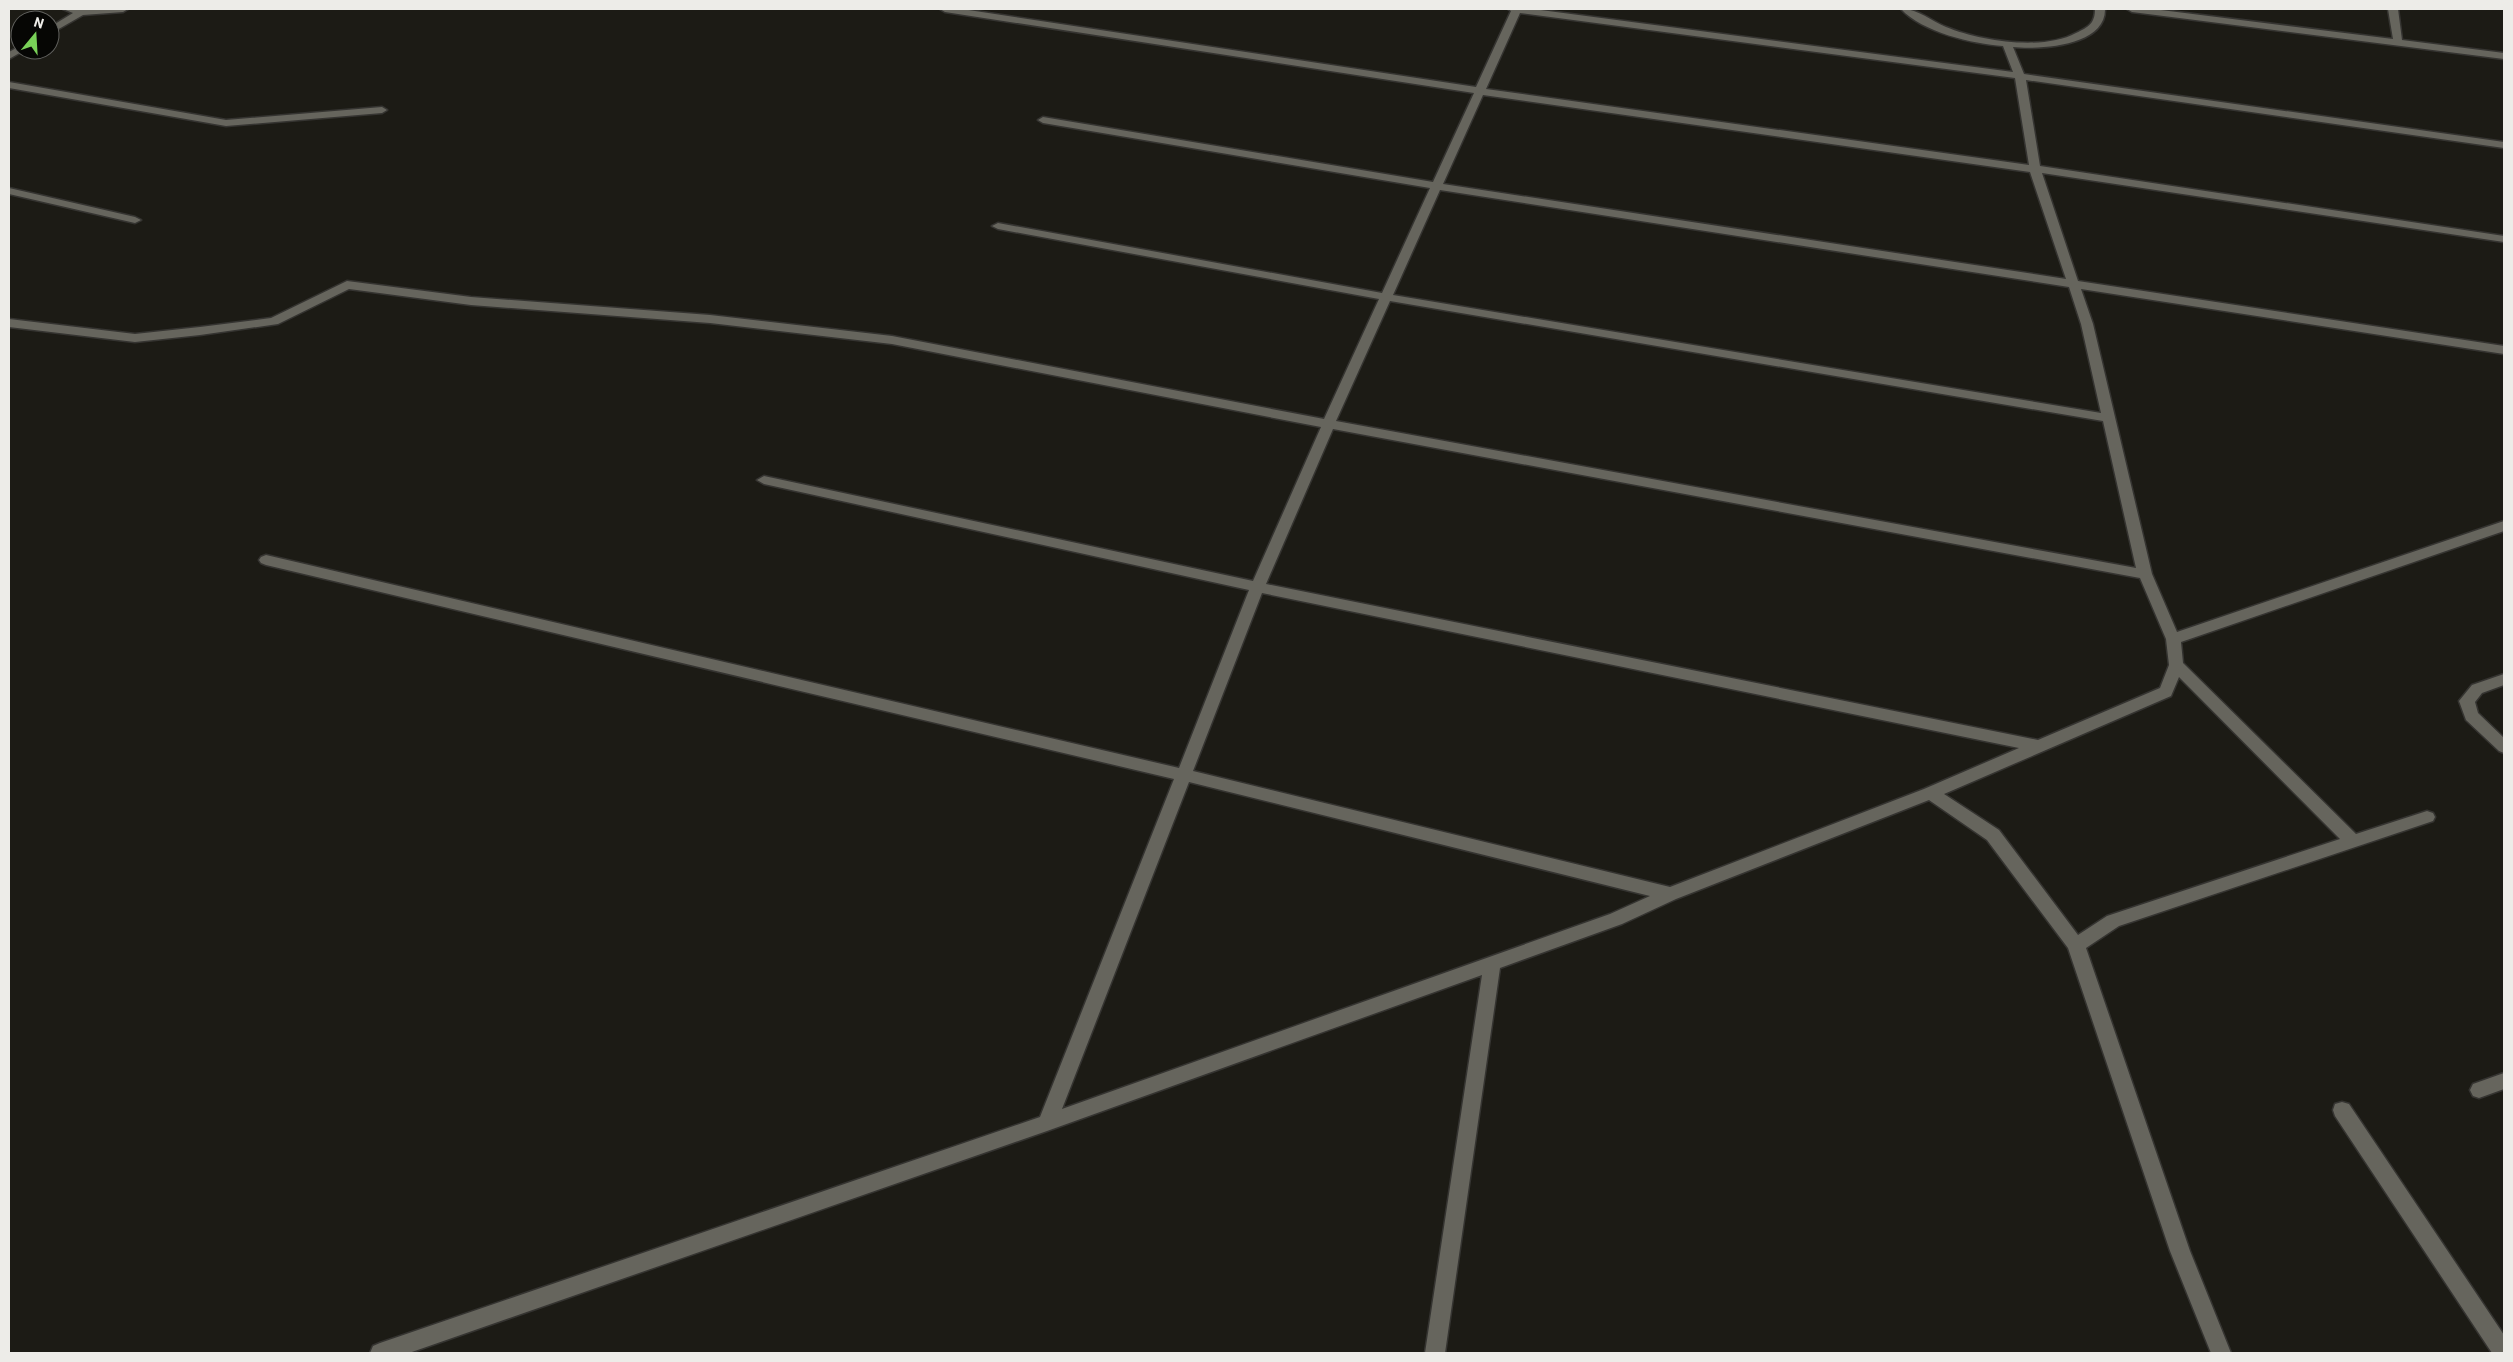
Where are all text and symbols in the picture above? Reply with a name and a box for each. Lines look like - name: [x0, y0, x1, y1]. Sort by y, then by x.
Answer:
- north arrow: [10, 10, 60, 60]
- text: N: [32, 13, 46, 32]

